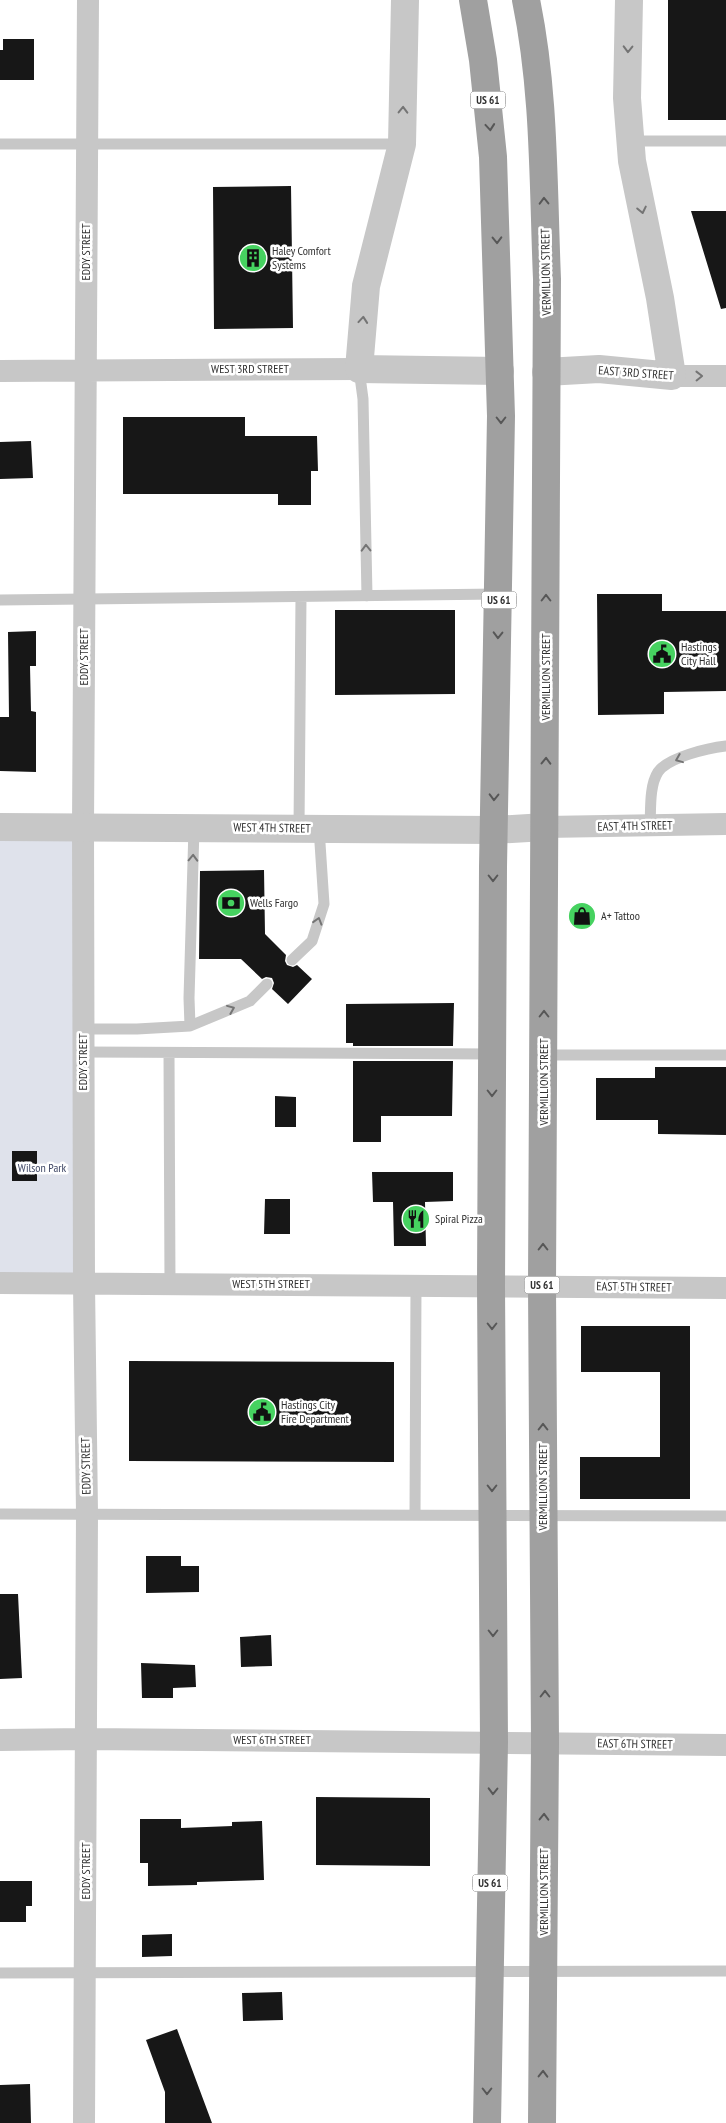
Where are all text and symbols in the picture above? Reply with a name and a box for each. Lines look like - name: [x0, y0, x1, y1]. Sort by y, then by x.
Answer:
- one-way arrow: [623, 45, 633, 53]
- road number: US 61: [470, 92, 506, 108]
- one-way arrow: [397, 105, 408, 113]
- one-way arrow: [484, 123, 495, 131]
- one-way arrow: [539, 196, 549, 204]
- one-way arrow: [636, 206, 647, 214]
- street label: EDDY STREET: [78, 223, 93, 281]
- street label: VERMILLION STREET: [537, 228, 554, 317]
- one-way arrow: [491, 237, 502, 245]
- building icon: Haley Comfort Systems: [238, 243, 268, 273]
- place label: Haley Comfort Systems: [272, 243, 331, 272]
- one-way arrow: [357, 316, 368, 324]
- street label: WEST 3RD STREET: [211, 361, 290, 376]
- street label: EAST 3RD STREET: [598, 362, 675, 383]
- one-way arrow: [696, 371, 703, 381]
- one-way arrow: [496, 416, 506, 424]
- one-way arrow: [361, 543, 372, 551]
- road number: US 61: [482, 592, 516, 608]
- one-way arrow: [541, 594, 551, 602]
- street label: EDDY STREET: [76, 628, 91, 686]
- one-way arrow: [493, 631, 503, 639]
- street label: VERMILLION STREET: [538, 633, 553, 722]
- public building icon: Hastings City Hall: [647, 639, 677, 669]
- place label: Hastings City Hall: [681, 639, 717, 668]
- one-way arrow: [675, 752, 684, 763]
- one-way arrow: [540, 756, 551, 764]
- one-way arrow: [489, 793, 500, 801]
- street label: EAST 4TH STREET: [597, 817, 673, 834]
- street label: WEST 4TH STREET: [233, 819, 312, 836]
- one-way arrow: [188, 853, 198, 861]
- one-way arrow: [488, 875, 498, 883]
- bank icon: Wells Fargo: [216, 888, 246, 918]
- place label: Wells Fargo: [250, 895, 298, 910]
- shop icon: A+ Tattoo: [567, 901, 597, 931]
- place label: A+ Tattoo: [601, 908, 640, 923]
- one-way arrow: [313, 917, 323, 926]
- one-way arrow: [226, 1005, 235, 1015]
- one-way arrow: [539, 1010, 549, 1018]
- street label: EDDY STREET: [75, 1033, 90, 1091]
- street label: VERMILLION STREET: [536, 1038, 551, 1127]
- one-way arrow: [487, 1090, 497, 1098]
- park label: Wilson Park: [18, 1160, 67, 1175]
- restaurant icon: Spiral Pizza: [401, 1204, 431, 1234]
- place label: Spiral Pizza: [435, 1211, 483, 1226]
- one-way arrow: [538, 1242, 548, 1250]
- street label: WEST 5TH STREET: [232, 1276, 310, 1291]
- road number: US 61: [524, 1276, 560, 1294]
- street label: EAST 5TH STREET: [596, 1278, 672, 1295]
- one-way arrow: [487, 1322, 497, 1330]
- public building icon: Hastings City Fire Department: [247, 1397, 277, 1427]
- place label: Hastings City Fire Department: [281, 1397, 350, 1426]
- one-way arrow: [538, 1422, 548, 1430]
- street label: EDDY STREET: [77, 1437, 93, 1495]
- street label: VERMILLION STREET: [535, 1443, 550, 1532]
- one-way arrow: [487, 1485, 497, 1493]
- one-way arrow: [488, 1629, 498, 1637]
- one-way arrow: [540, 1690, 550, 1698]
- street label: WEST 6TH STREET: [233, 1732, 311, 1747]
- street label: EAST 6TH STREET: [597, 1735, 673, 1752]
- one-way arrow: [487, 1787, 498, 1795]
- one-way arrow: [539, 1813, 549, 1820]
- street label: EDDY STREET: [78, 1842, 93, 1900]
- street label: VERMILLION STREET: [536, 1848, 551, 1937]
- road number: US 61: [472, 1875, 508, 1892]
- one-way arrow: [538, 2070, 548, 2078]
- one-way arrow: [482, 2088, 492, 2096]

